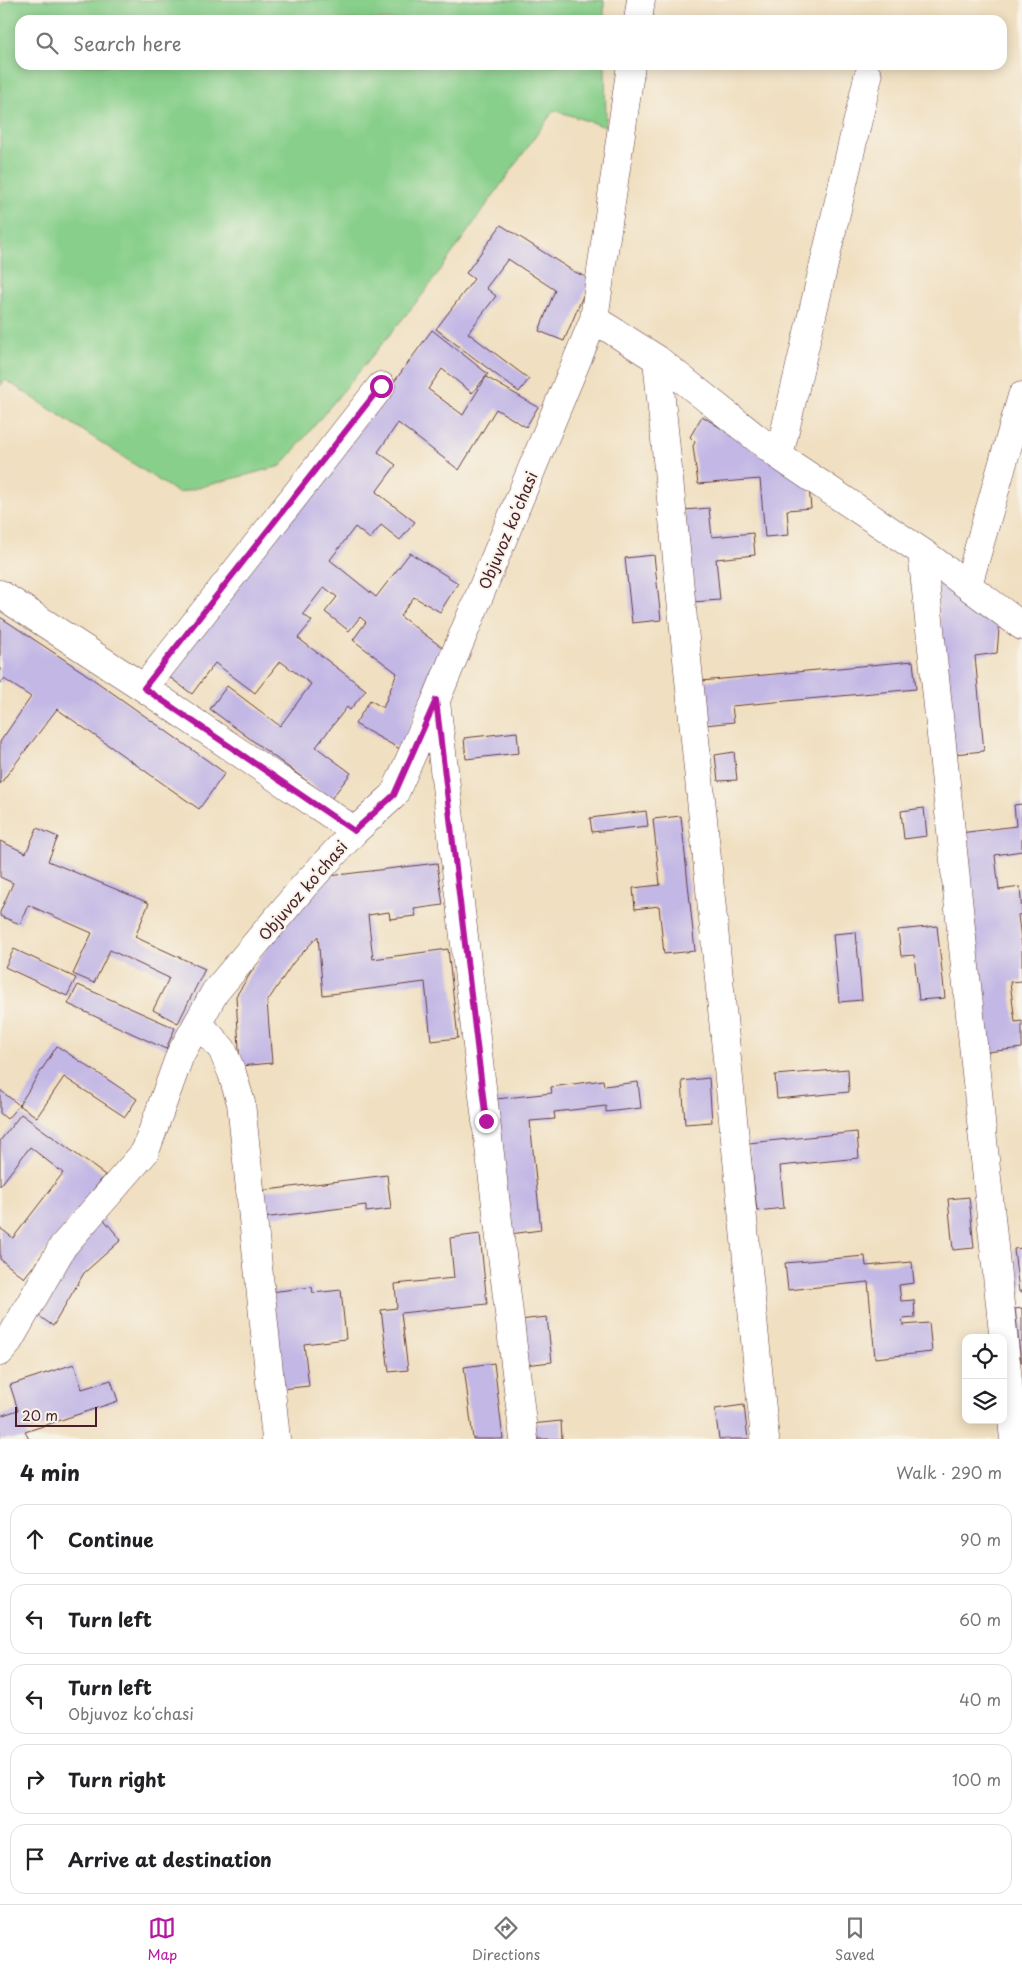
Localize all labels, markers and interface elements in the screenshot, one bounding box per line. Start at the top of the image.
search box [15,15,1007,70]
icon: search [33,29,61,57]
text: Search here [73,29,182,57]
route start [370,375,393,398]
street label: Objuvoz koʻchasi [471,467,543,593]
street label: Objuvoz koʻchasi [252,835,352,945]
route end [475,1110,498,1133]
map controls [962,1334,1007,1424]
button: locate [962,1334,1007,1379]
button: layers [962,1379,1007,1424]
scale bar [15,1404,98,1427]
text: 20 m [22,1405,58,1426]
text: 4 min [20,1456,80,1488]
text: Walk · 290 m [896,1460,1002,1484]
icon: ahead [21,1525,49,1553]
text: Continue [68,1525,154,1553]
text: 90 m [960,1527,1001,1551]
icon: left [21,1605,49,1633]
text: Turn left [68,1605,152,1633]
text: 60 m [959,1607,1001,1631]
text: Turn left [68,1673,152,1701]
icon: left [21,1685,49,1713]
text: 40 m [959,1687,1001,1711]
text: Objuvoz koʻchasi [68,1701,194,1725]
icon: right [21,1765,49,1793]
text: Turn right [68,1765,166,1793]
text: 100 m [952,1767,1001,1791]
icon: arrive [21,1845,49,1873]
text: Arrive at destination [68,1845,272,1873]
tab: Map [147,1914,177,1965]
tab: Directions [472,1914,540,1965]
tab: Saved [835,1914,875,1965]

